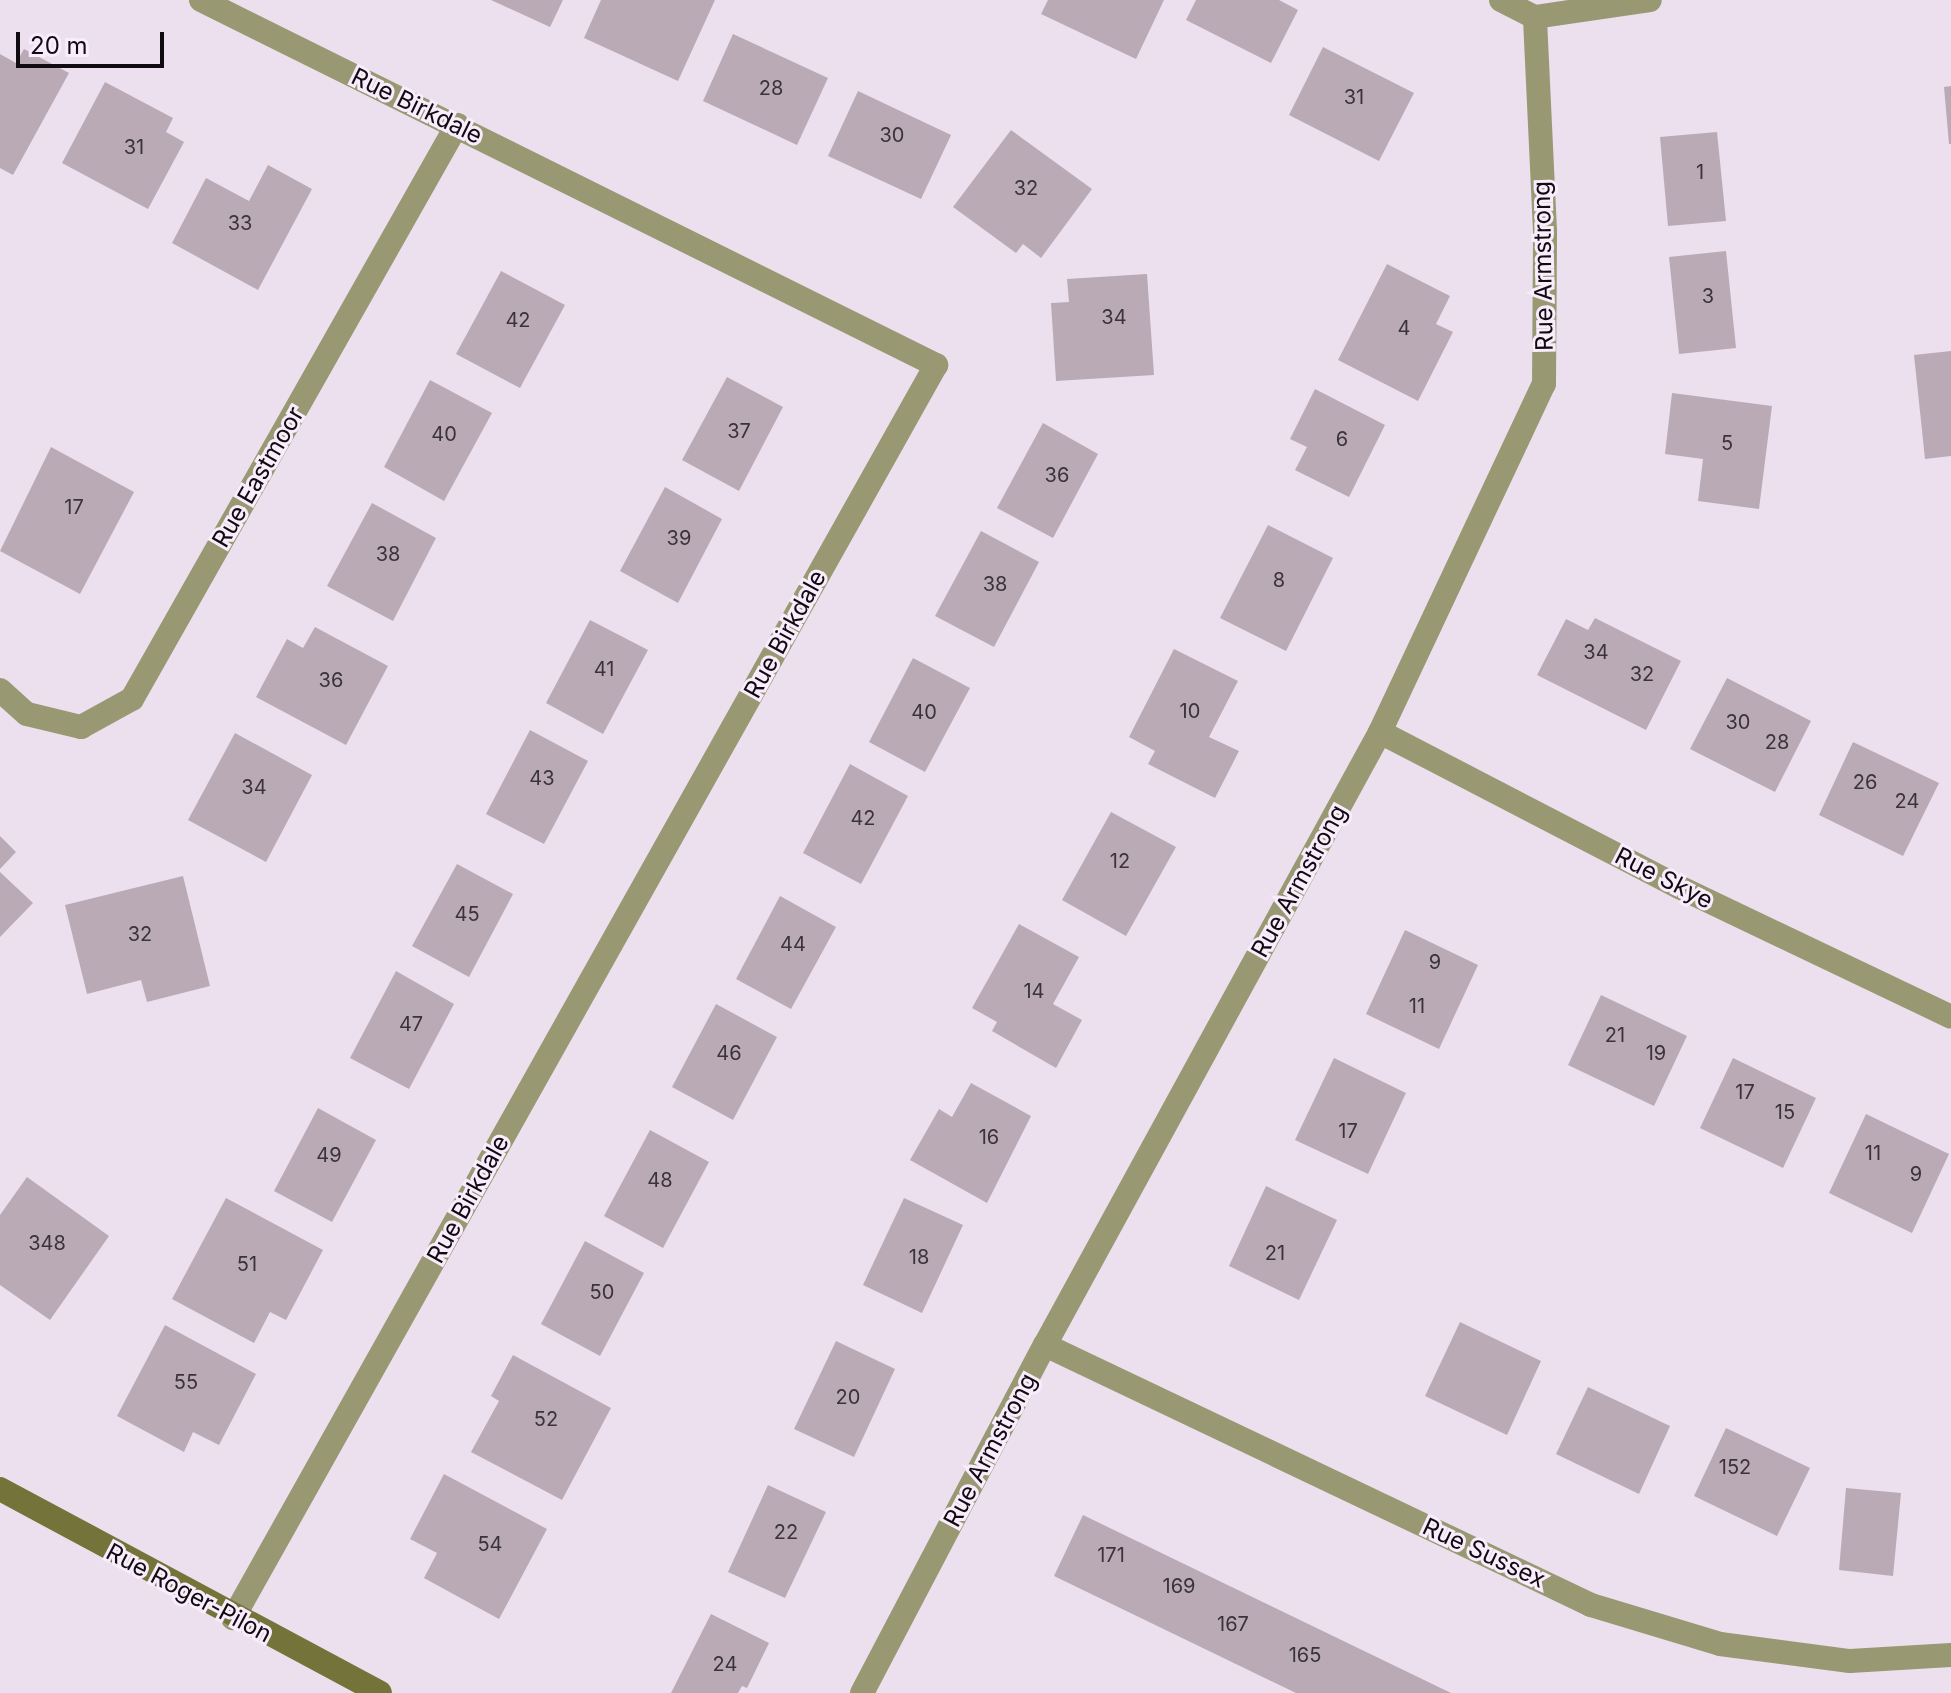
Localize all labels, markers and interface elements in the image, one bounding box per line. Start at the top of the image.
scale bar [20,16,168,66]
text: 20 m [30,31,88,60]
street label: Rue Birkdale [347,62,487,150]
house number: 28 [759,76,783,100]
house number: 31 [1344,85,1364,109]
house number: 30 [880,123,904,147]
house number: 31 [124,135,144,159]
house number: 1 [1696,160,1704,184]
house number: 32 [1014,176,1038,200]
street label: Rue Armstrong [1527,181,1559,351]
house number: 33 [228,211,252,235]
house number: 3 [1702,284,1714,308]
house number: 34 [1101,305,1127,329]
house number: 42 [505,308,531,332]
house number: 4 [1398,316,1410,340]
street label: Rue Eastmoor [206,402,310,552]
house number: 37 [727,419,751,443]
house number: 40 [431,422,457,446]
house number: 6 [1336,427,1348,451]
house number: 5 [1721,431,1733,455]
house number: 36 [1045,463,1069,487]
house number: 17 [64,495,84,519]
house number: 39 [667,526,691,550]
house number: 38 [376,542,400,566]
street label: Rue Birkdale [738,565,832,703]
house number: 8 [1273,568,1285,592]
house number: 38 [983,572,1007,596]
house number: 34 [1583,640,1609,664]
house number: 41 [594,657,614,681]
house number: 32 [1630,662,1654,686]
house number: 36 [319,668,343,692]
house number: 10 [1180,699,1200,723]
house number: 40 [911,700,937,724]
house number: 30 [1726,710,1750,734]
house number: 28 [1765,730,1789,754]
house number: 43 [529,766,555,790]
house number: 26 [1853,770,1877,794]
house number: 34 [241,775,267,799]
house number: 24 [1895,789,1919,813]
street label: Rue Armstrong [1245,800,1353,962]
house number: 42 [850,806,876,830]
street label: Rue Skye [1610,841,1718,915]
house number: 12 [1110,849,1130,873]
house number: 45 [454,902,480,926]
house number: 32 [128,922,152,946]
house number: 44 [780,932,806,956]
house number: 9 [1429,950,1441,974]
house number: 14 [1023,979,1045,1003]
house number: 11 [1409,994,1425,1018]
house number: 47 [399,1012,423,1036]
house number: 21 [1605,1023,1625,1047]
house number: 46 [716,1041,742,1065]
house number: 19 [1646,1041,1666,1065]
house number: 17 [1735,1080,1755,1104]
house number: 15 [1775,1100,1795,1124]
house number: 17 [1338,1119,1358,1143]
house number: 16 [979,1125,999,1149]
street label: Rue Birkdale [421,1130,515,1268]
house number: 11 [1865,1141,1881,1165]
house number: 49 [316,1143,342,1167]
house number: 9 [1910,1162,1922,1186]
house number: 48 [647,1168,673,1192]
house number: 348 [28,1231,66,1255]
house number: 21 [1265,1241,1285,1265]
house number: 18 [909,1245,929,1269]
house number: 51 [237,1252,257,1276]
house number: 50 [590,1280,614,1304]
street label: Rue Armstrong [937,1368,1043,1532]
house number: 55 [174,1370,198,1394]
house number: 20 [836,1385,860,1409]
house number: 52 [534,1407,558,1431]
house number: 152 [1719,1455,1751,1479]
street label: Rue Sussex [1418,1512,1550,1594]
house number: 22 [774,1520,798,1544]
house number: 54 [477,1532,503,1556]
street label: Rue Roger-Pilon [101,1537,277,1649]
house number: 171 [1097,1543,1125,1567]
house number: 169 [1163,1574,1195,1598]
house number: 167 [1217,1612,1249,1636]
house number: 165 [1289,1643,1321,1667]
house number: 24 [713,1652,737,1676]

